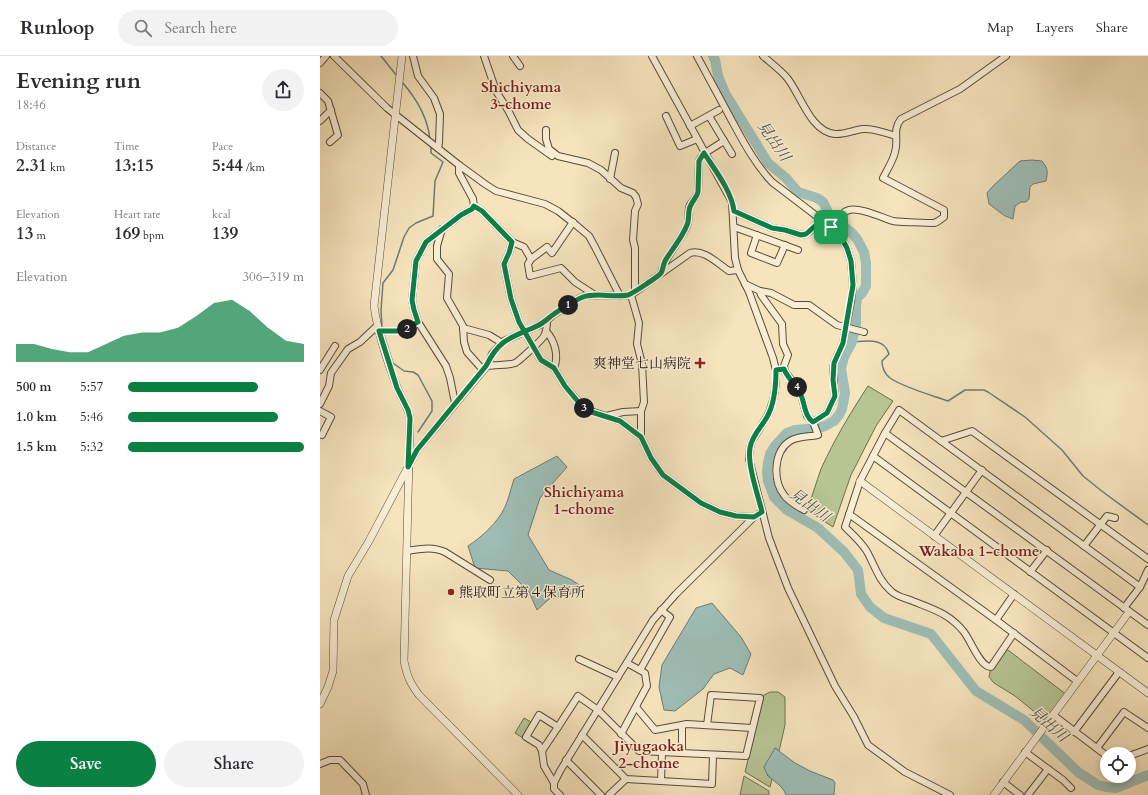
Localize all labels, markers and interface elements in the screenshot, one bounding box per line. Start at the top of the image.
search box [118,10,398,46]
text: Runloop [20,15,94,41]
icon: search [132,17,154,39]
text: Search here [164,18,237,38]
text: Map [987,18,1014,37]
text: Layers [1036,18,1074,37]
text: Share [1096,18,1128,37]
text: Evening run [16,66,141,96]
button: share [262,69,304,111]
district label: Shichiyama 3-chome [481,77,562,114]
text: 18:46 [16,96,46,114]
water label: 見出川 [753,117,796,167]
text: Distance [16,139,56,154]
text: Time [114,139,139,154]
text: Pace [212,139,233,154]
text: 2.31 [16,154,47,177]
text: 13:15 [114,154,154,177]
text: 5:44 [212,154,243,177]
text: km [47,160,65,175]
text: /km [243,160,265,175]
text: Elevation [16,207,60,222]
text: Heart rate [114,207,161,222]
text: kcal [212,207,230,222]
pin [814,210,848,244]
icon: arrive [820,216,842,238]
text: 13 [16,222,33,245]
text: 169 [114,222,140,245]
text: 139 [212,222,238,245]
text: m [33,228,46,243]
text: bpm [140,228,164,243]
text: Elevation [16,268,68,286]
text: 306–319 m [242,268,304,286]
pin: 1 [558,295,578,315]
text: 1 [565,297,571,312]
pin: 2 [397,319,417,339]
text: 2 [404,321,410,336]
place label: 爽神堂七山病院 [593,354,691,373]
marker: 爽神堂七山病院 [694,357,706,369]
pin: 4 [787,377,807,397]
text: 500 m [16,378,51,396]
text: 5:57 [80,378,103,396]
text: 4 [794,379,800,394]
pin: 3 [574,398,594,418]
text: 3 [581,400,587,415]
text: 1.0 km [16,408,57,426]
text: 5:46 [80,408,103,426]
text: 1.5 km [16,438,57,456]
text: 5:32 [80,438,103,456]
district label: Shichiyama 1-chome [544,482,625,519]
water label: 見出川 [786,484,836,527]
district label: Wakaba 1-chome [917,541,1040,561]
place label: 熊取町立第４保育所 [459,583,585,602]
marker: 熊取町立第４保育所 [446,587,456,597]
water label: 見出川 [1026,702,1074,748]
district label: Jiyugaoka 2-chome [612,736,684,773]
button: Save [16,741,156,787]
button: Share [164,741,304,787]
map controls [1100,747,1136,783]
button: locate [1100,747,1136,783]

